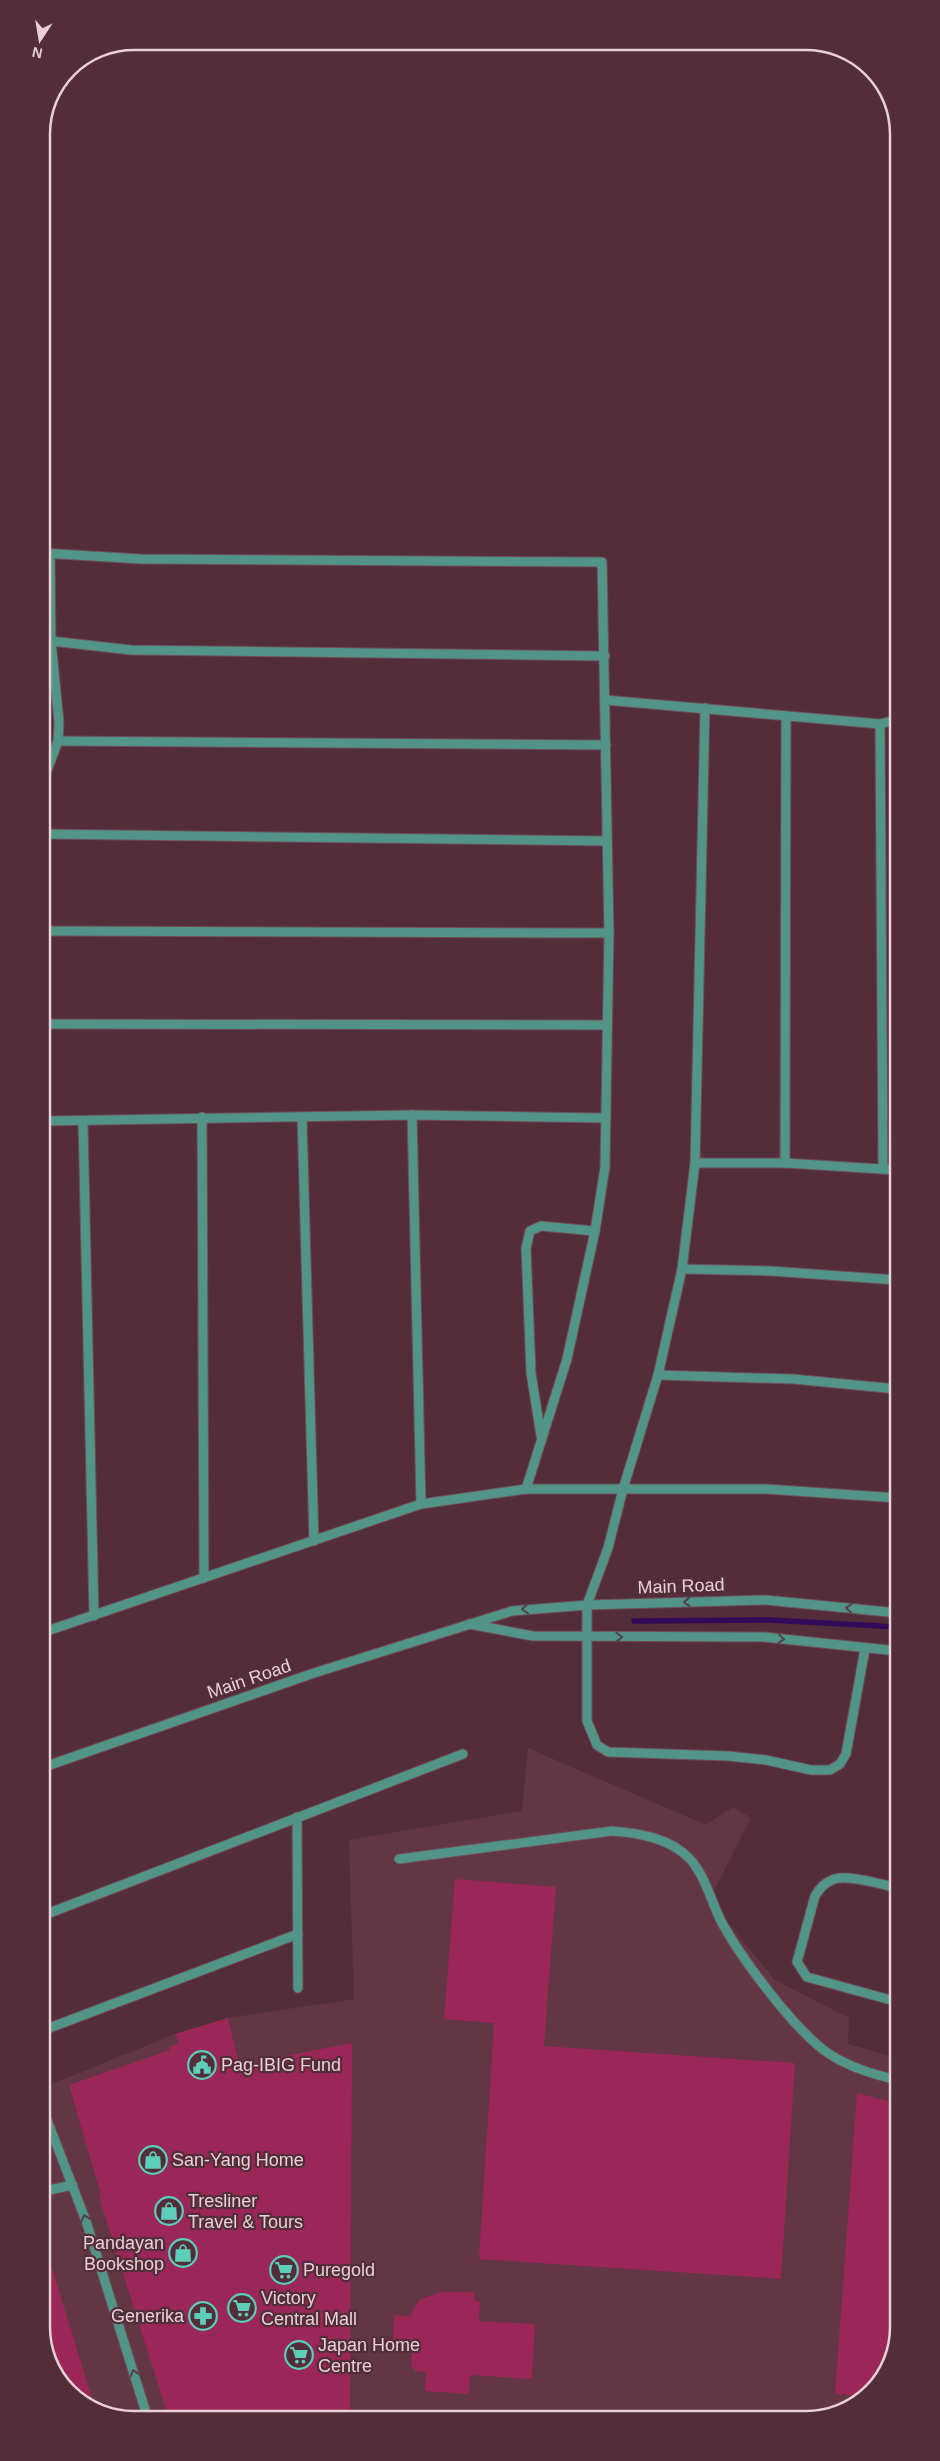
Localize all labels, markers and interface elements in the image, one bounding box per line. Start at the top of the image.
north arrow [15,15,65,65]
text: N [31,44,44,62]
street label: Main Road [637,1574,725,1598]
one-way arrow [683,1597,691,1608]
one-way arrow [845,1603,853,1614]
one-way arrow [521,1604,529,1615]
one-way arrow [615,1631,623,1642]
one-way arrow [778,1633,786,1644]
street label: Main Road [205,1655,293,1703]
public building icon: Pag-IBIG Fund [187,2050,217,2080]
place label: Pag-IBIG Fund [221,2055,341,2075]
shop icon: San-Yang Home [138,2145,168,2175]
place label: San-Yang Home [172,2150,304,2170]
place label: Tresliner Travel & Tours [188,2191,303,2232]
shop icon: Tresliner Travel & Tours [154,2196,184,2226]
one-way arrow [81,2214,91,2223]
place label: Pandayan Bookshop [83,2233,164,2274]
shop icon: Pandayan Bookshop [168,2238,198,2268]
supermarket icon: Puregold [269,2255,299,2285]
place label: Puregold [303,2260,375,2280]
place label: Victory Central Mall [261,2288,357,2329]
supermarket icon: Victory Central Mall [227,2293,257,2323]
pharmacy icon: Generika [188,2301,218,2331]
place label: Generika [111,2306,185,2326]
place label: Japan Home Centre [318,2335,420,2376]
supermarket icon: Japan Home Centre [284,2340,314,2370]
one-way arrow [129,2369,139,2378]

